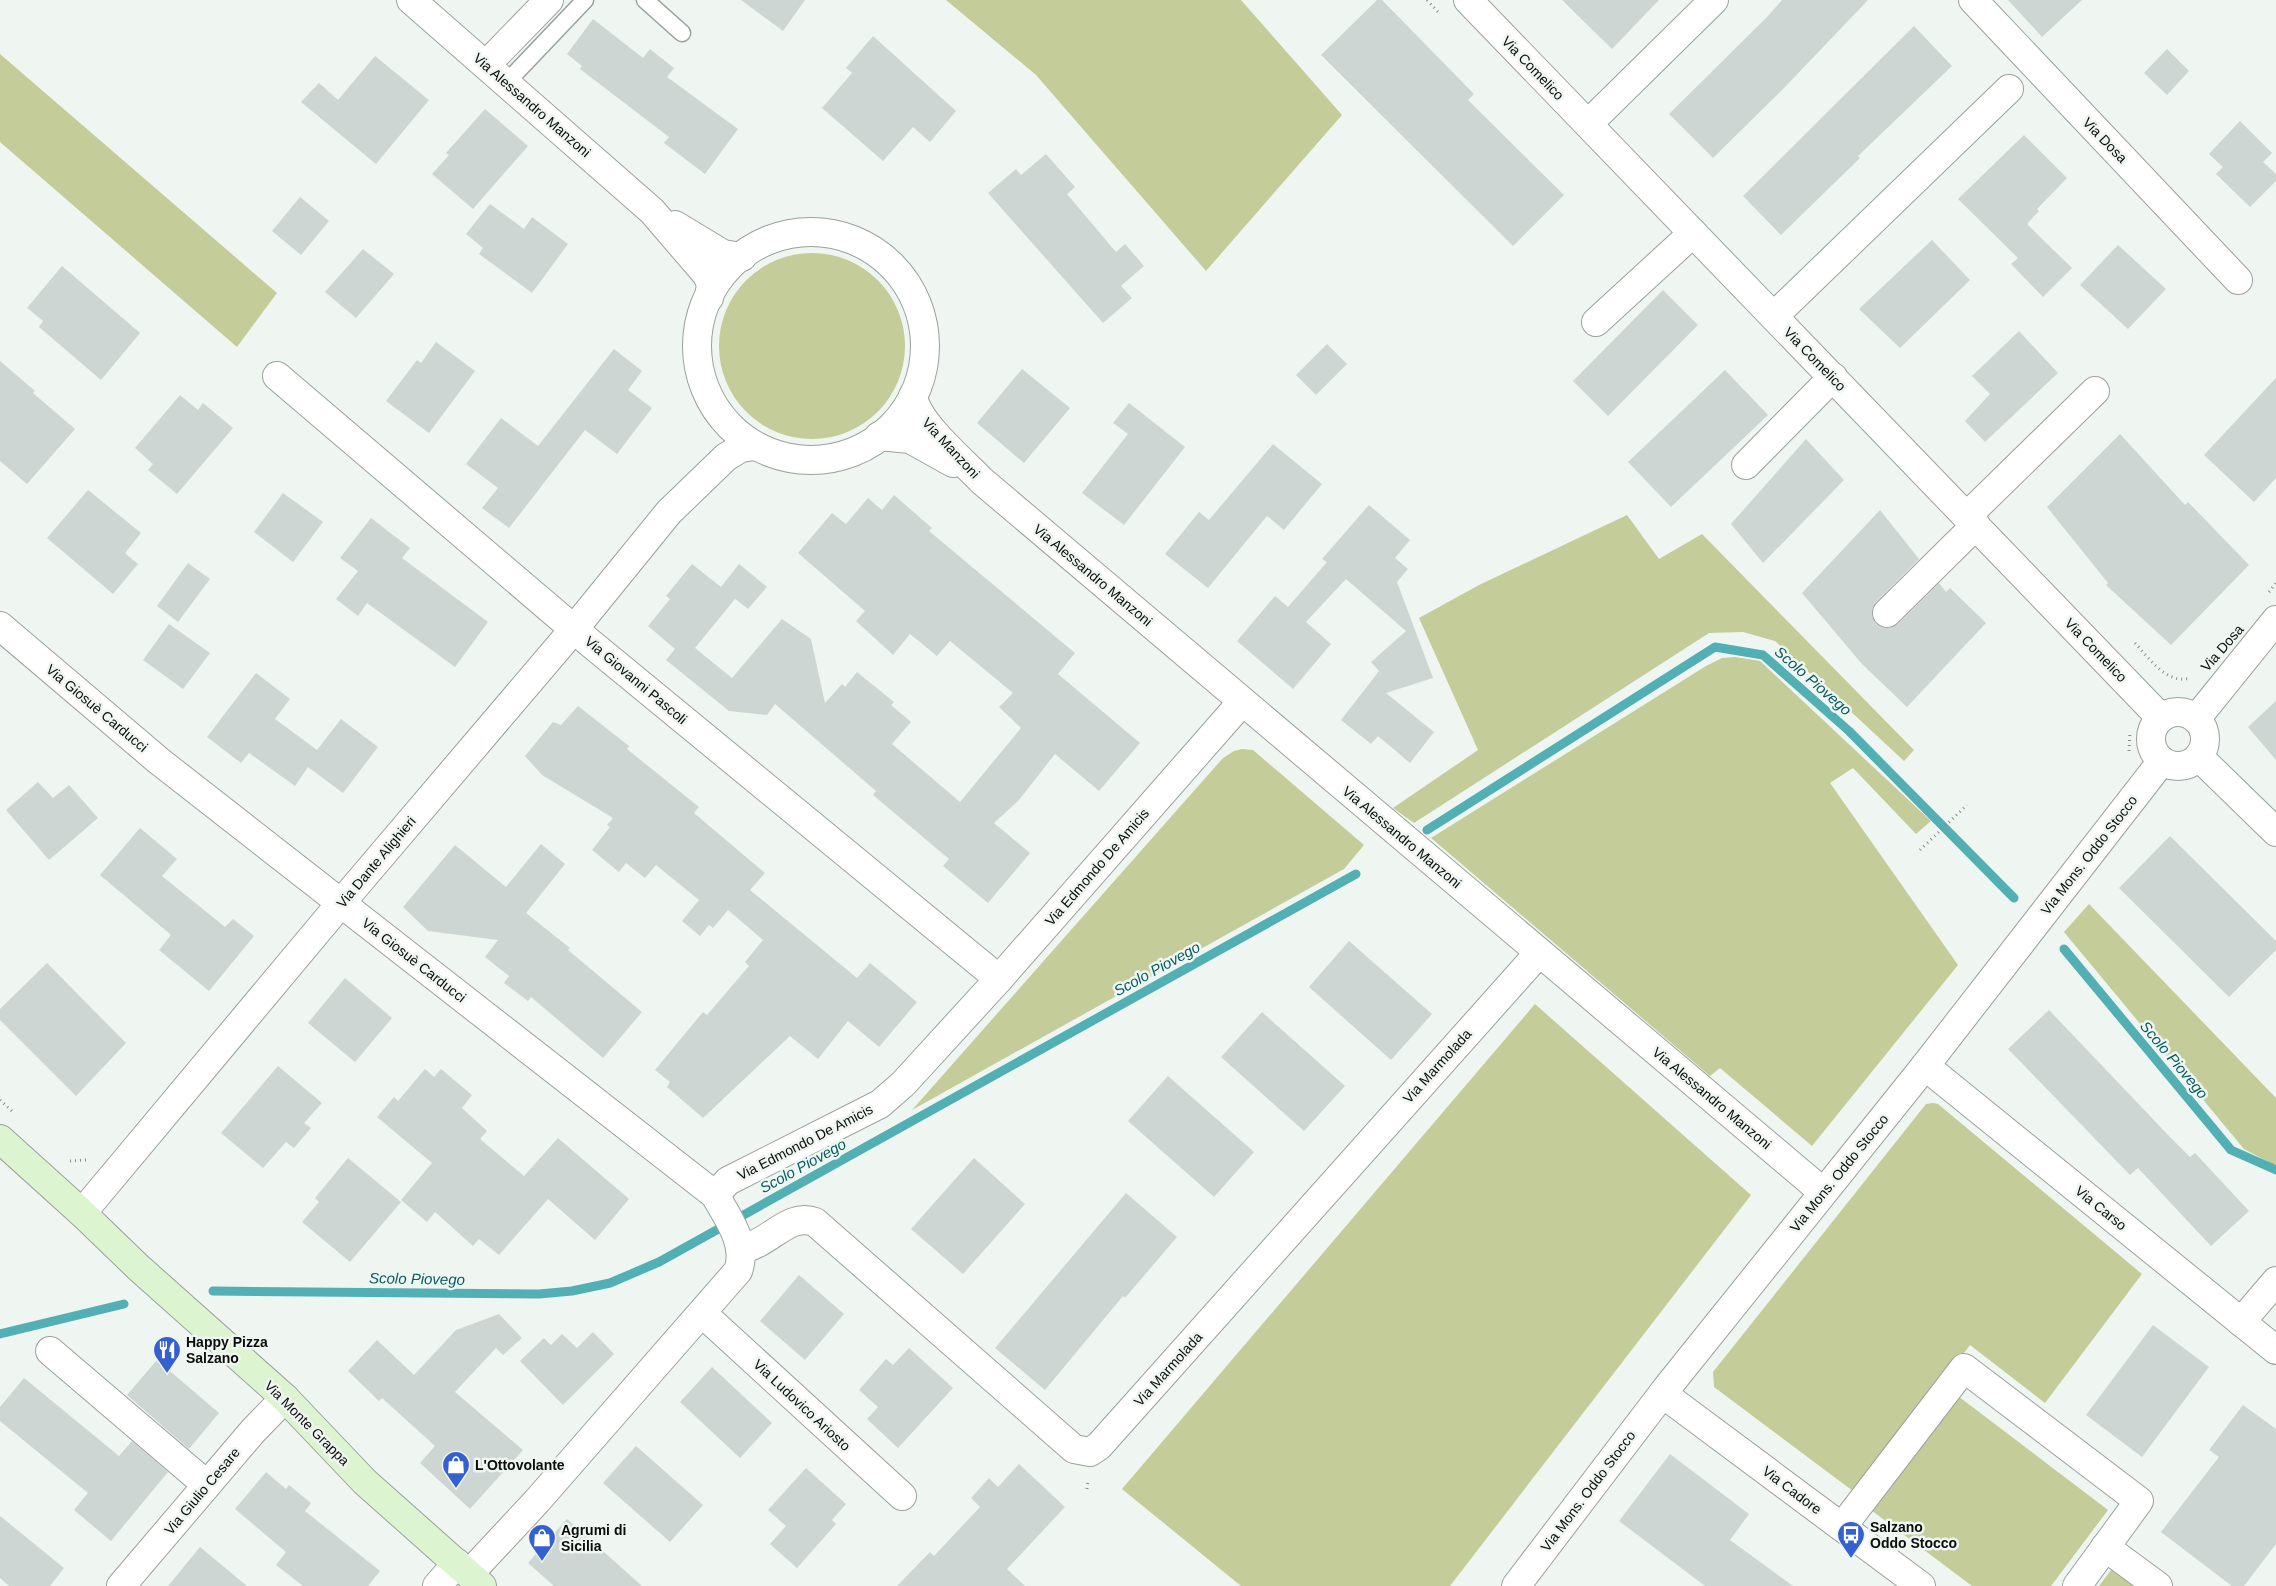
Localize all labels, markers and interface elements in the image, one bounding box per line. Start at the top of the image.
street label: Via Comelico [1499,33,1567,103]
street label: Via Alessandro Manzoni [470,50,594,160]
street label: Via Dosa [2080,114,2131,166]
street label: Via Comelico [1781,324,1849,394]
street label: Via Manzoni [919,414,983,482]
street label: Via Alessandro Manzoni [1030,521,1156,629]
street label: Via Comelico [2062,615,2130,685]
street label: Via Dosa [2197,621,2247,675]
street label: Via Giovanni Pascoli [582,633,690,727]
water label: Scolo Piovego [1772,643,1855,718]
street label: Via Giosuè Carducci [43,661,151,755]
street label: Via Alessandro Manzoni [1339,783,1465,891]
street label: Via Mons. Oddo Stocco [2037,792,2141,918]
street label: Via Edmondo De Amicis [1042,805,1152,929]
street label: Via Dante Alighieri [333,813,419,911]
street label: Via Giosuè Carducci [359,914,469,1006]
water label: Scolo Piovego [1111,938,1203,999]
water label: Scolo Piovego [2137,1017,2212,1102]
street label: Via Marmolada [1400,1026,1475,1106]
street label: Via Alessandro Manzoni [1649,1044,1775,1152]
street label: Via Edmondo De Amicis [735,1101,875,1183]
street label: Via Mons. Oddo Stocco [1787,1111,1892,1235]
water label: Scolo Piovego [757,1135,849,1196]
street label: Via Carso [2072,1183,2130,1234]
water label: Scolo Piovego [369,1269,465,1288]
street label: Via Marmolada [1131,1329,1206,1409]
place label: Happy Pizza Salzano [186,1334,268,1366]
restaurant icon: Happy Pizza Salzano [152,1335,182,1374]
street label: Via Ludovico Ariosto [750,1356,854,1454]
street label: Via Monte Grappa [261,1377,353,1469]
street label: Via Mons. Oddo Stocco [1537,1427,1639,1554]
street label: Via Giulio Cesare [161,1444,243,1538]
shop icon: L'Ottovolante [441,1450,471,1489]
place label: L'Ottovolante [475,1457,565,1473]
street label: Via Cadore [1759,1463,1825,1518]
place label: Salzano Oddo Stocco [1870,1519,1957,1551]
bus stop icon: Salzano Oddo Stocco [1836,1520,1866,1559]
place label: Agrumi di Sicilia [561,1522,626,1554]
shop icon: Agrumi di Sicilia [527,1523,557,1562]

